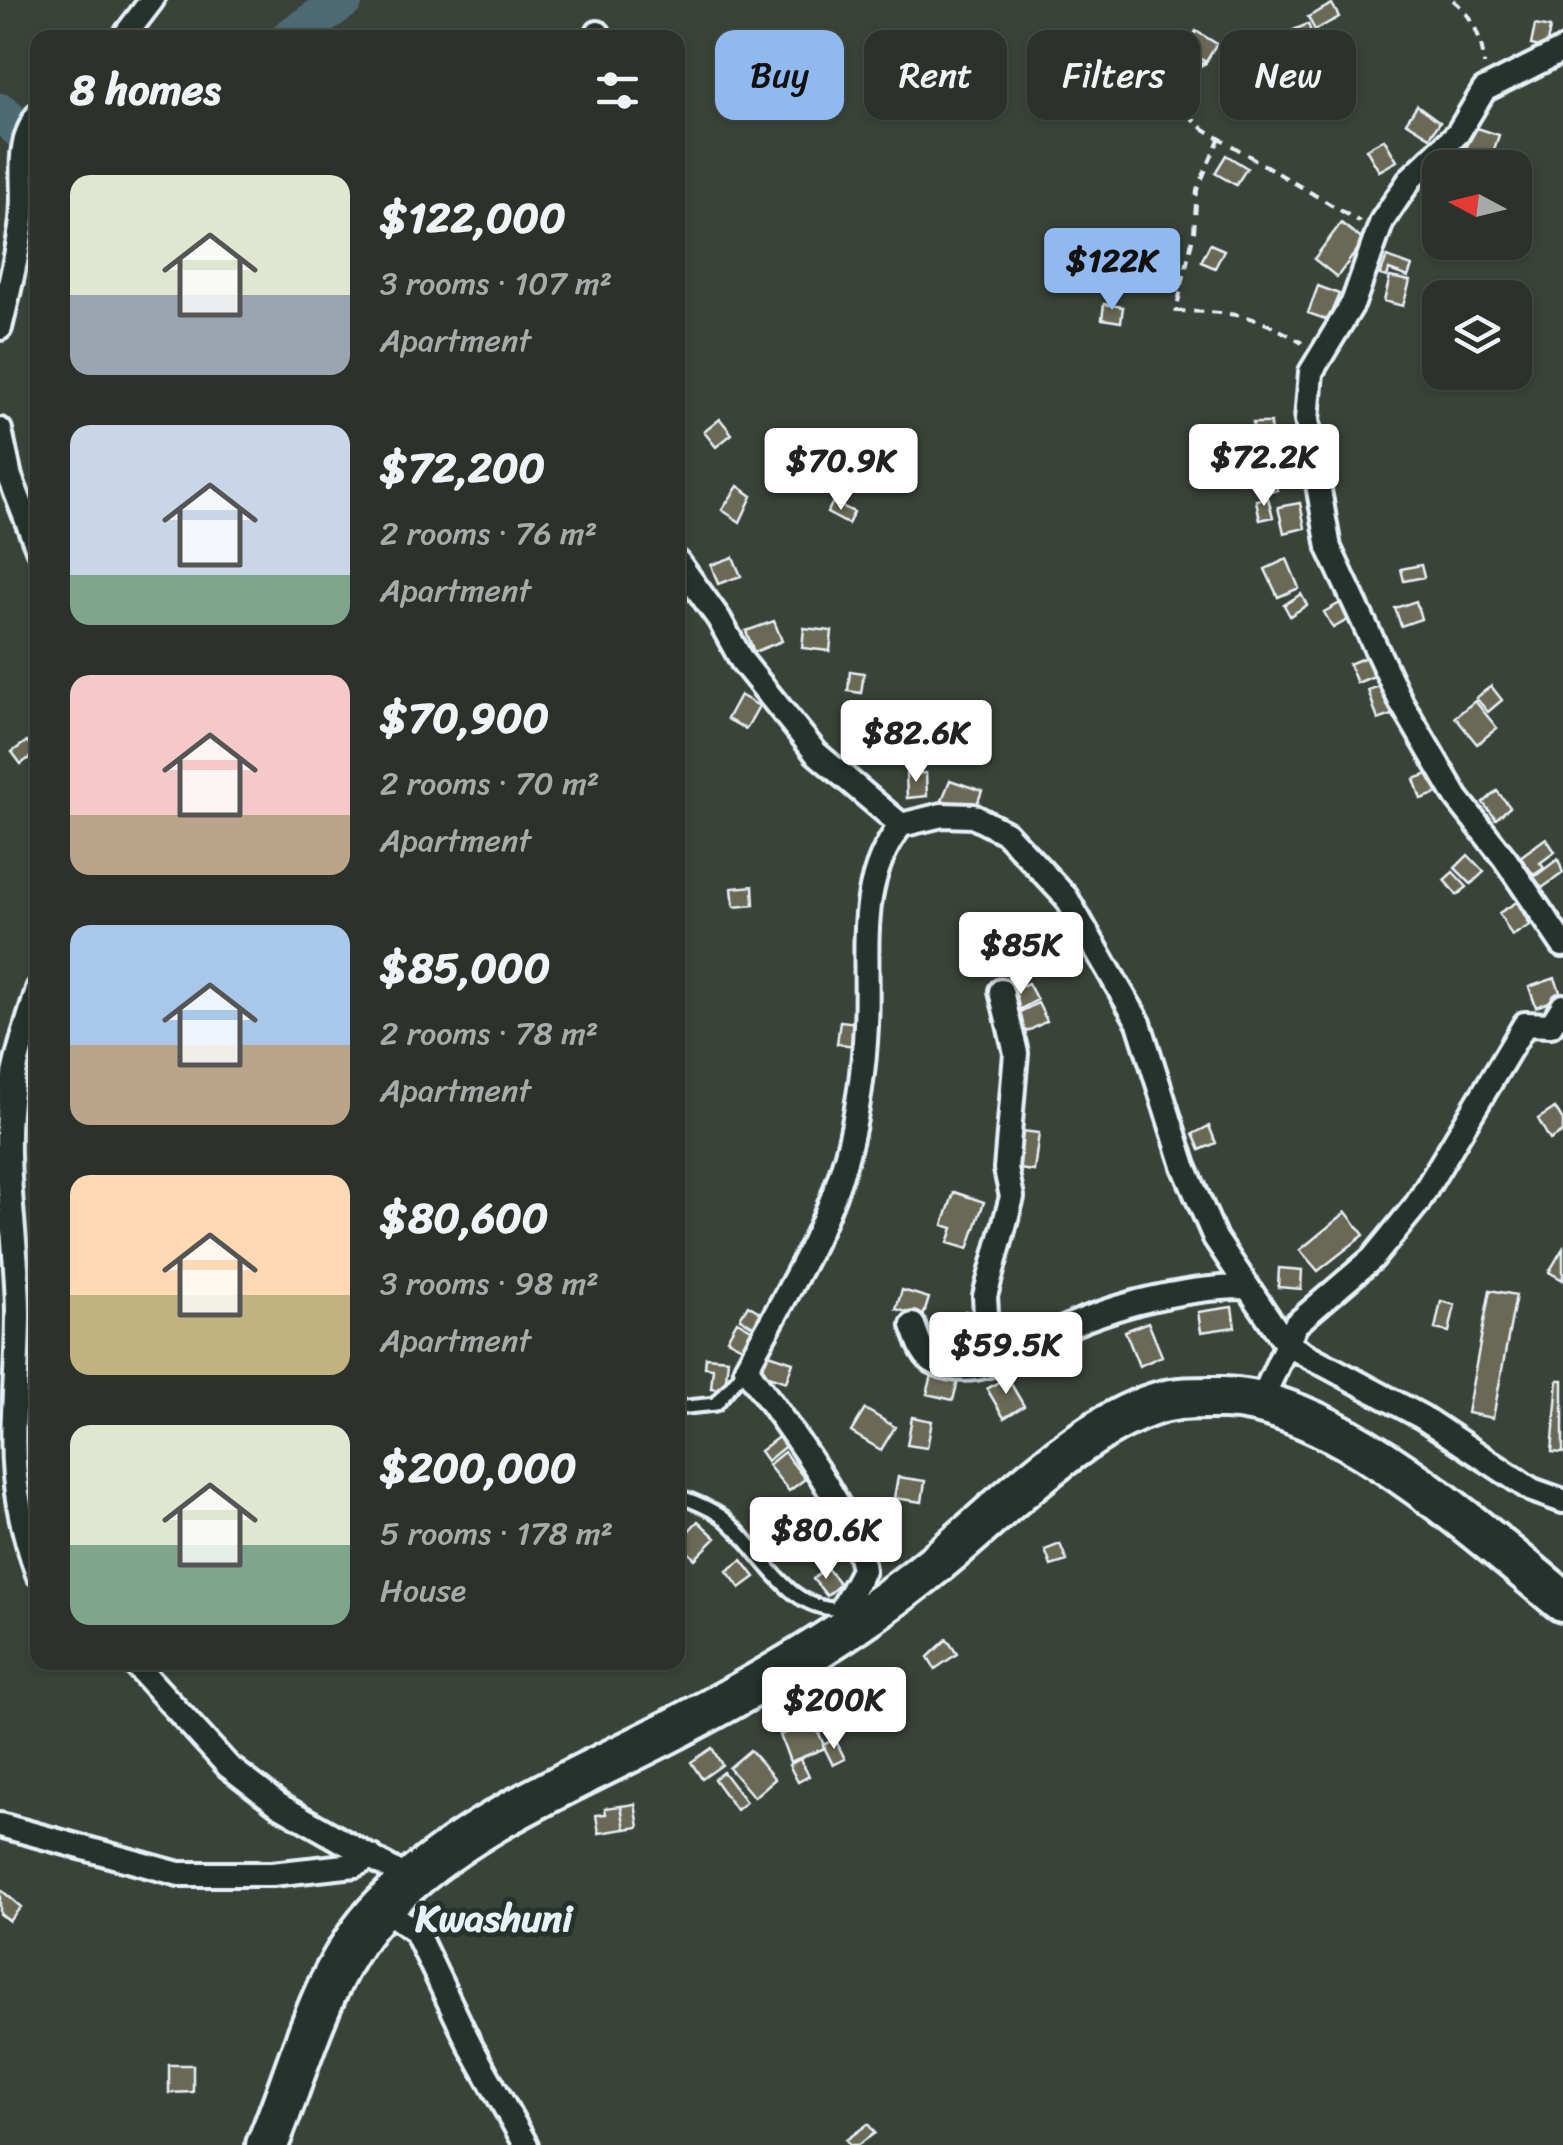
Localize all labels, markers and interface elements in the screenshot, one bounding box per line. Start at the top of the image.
chip: Buy [715,30,844,120]
chip: Rent [864,30,1007,120]
chip: Filters [1027,30,1200,120]
chip: New [1220,30,1356,120]
text: 8 homes [70,53,221,127]
icon: filters [590,63,645,118]
north arrow [1422,150,1532,260]
map controls [1422,150,1532,390]
text: $122,000 [380,181,566,255]
icon: home [150,215,270,335]
pin: $122K [1042,228,1182,313]
text: $122K [1066,232,1158,289]
text: 3 rooms · 107 m² [380,255,612,312]
button: layers [1422,280,1532,390]
text: Apartment [380,312,531,369]
pin: $72.2K [1183,424,1345,509]
pin: $70.9K [760,428,922,513]
text: $72.2K [1211,428,1317,485]
text: $72,200 [380,431,545,505]
text: $70.9K [787,432,895,489]
icon: home [150,465,270,585]
text: 2 rooms · 76 m² [380,505,597,562]
text: Apartment [380,562,531,619]
text: $70,900 [380,681,549,755]
pin: $82.6K [835,700,997,785]
text: $82.6K [863,704,969,761]
icon: home [150,715,270,835]
text: 2 rooms · 70 m² [380,755,599,812]
text: Apartment [380,812,531,869]
pin: $85K [962,912,1080,997]
text: $85K [981,916,1061,973]
text: $85,000 [380,931,550,1005]
icon: home [150,965,270,1085]
text: 2 rooms · 78 m² [380,1005,598,1062]
text: Apartment [380,1062,531,1119]
text: $80,600 [380,1181,548,1255]
icon: home [150,1215,270,1335]
text: 3 rooms · 98 m² [380,1255,599,1312]
text: Apartment [380,1312,531,1369]
pin: $59.5K [925,1312,1087,1397]
text: $59.5K [951,1316,1061,1373]
text: $200,000 [380,1431,577,1505]
icon: home [150,1465,270,1585]
pin: $80.6K [745,1497,907,1582]
text: $80.6K [772,1501,880,1558]
text: 5 rooms · 178 m² [380,1505,613,1562]
text: House [380,1562,466,1619]
pin: $200K [764,1667,904,1752]
text: $200K [784,1671,884,1728]
district label: Kwashuni [414,1885,574,1952]

